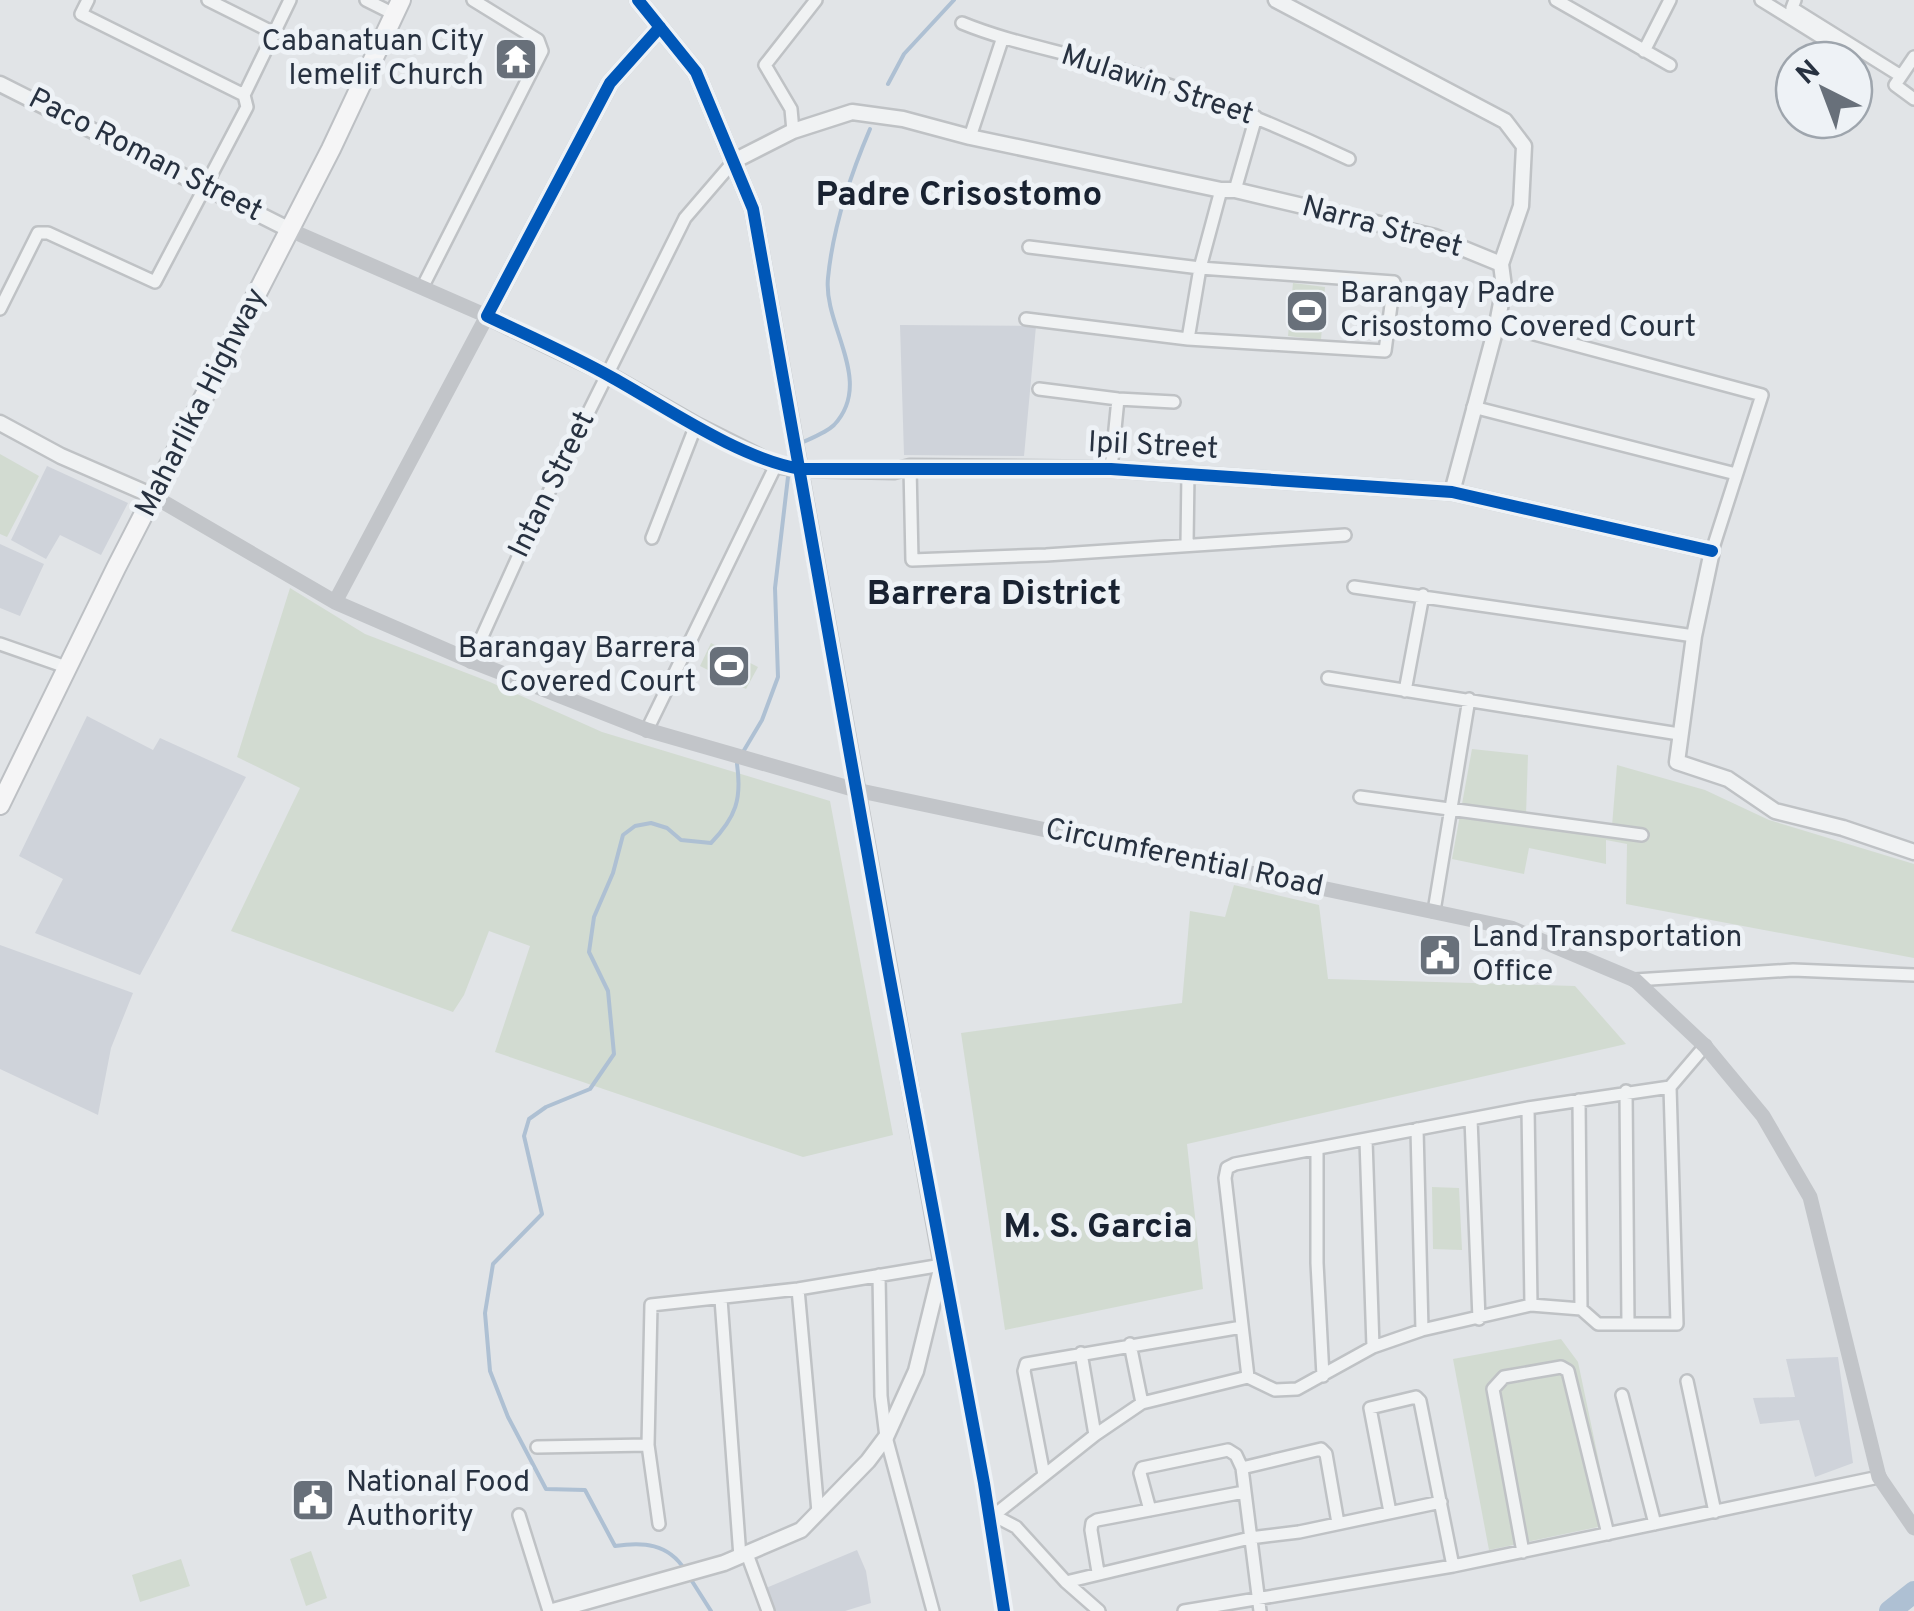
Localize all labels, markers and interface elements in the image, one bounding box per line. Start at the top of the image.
place label: Cabanatuan City Iemelif Church [261,24,484,95]
temple icon: Cabanatuan City Iemelif Church [493,36,539,82]
street label: Mulawin Street [1056,38,1258,134]
north arrow [1774,40,1874,140]
text: N [1790,54,1829,94]
street label: Paco Roman Street [22,81,268,231]
district label: Padre Crisostomo [816,174,1102,218]
street label: Narra Street [1298,189,1466,267]
place label: Barangay Padre Crisostomo Covered Court [1340,276,1696,347]
street label: Maharlika Highway [128,282,276,524]
sports icon: Barangay Padre Crisostomo Covered Court [1284,288,1330,334]
street label: Intan Street [502,406,604,564]
street label: Ipil Street [1087,425,1219,469]
district label: Barrera District [867,573,1121,617]
place label: Barangay Barrera Covered Court [458,631,696,702]
sports icon: Barangay Barrera Covered Court [706,643,752,689]
street label: Circumferential Road [1042,811,1326,907]
place label: Land Transportation Office [1472,920,1742,991]
public building icon: Land Transportation Office [1417,932,1463,978]
district label: M. S. Garcia [1003,1206,1193,1250]
place label: National Food Authority [346,1465,530,1536]
public building icon: National Food Authority [290,1477,336,1523]

